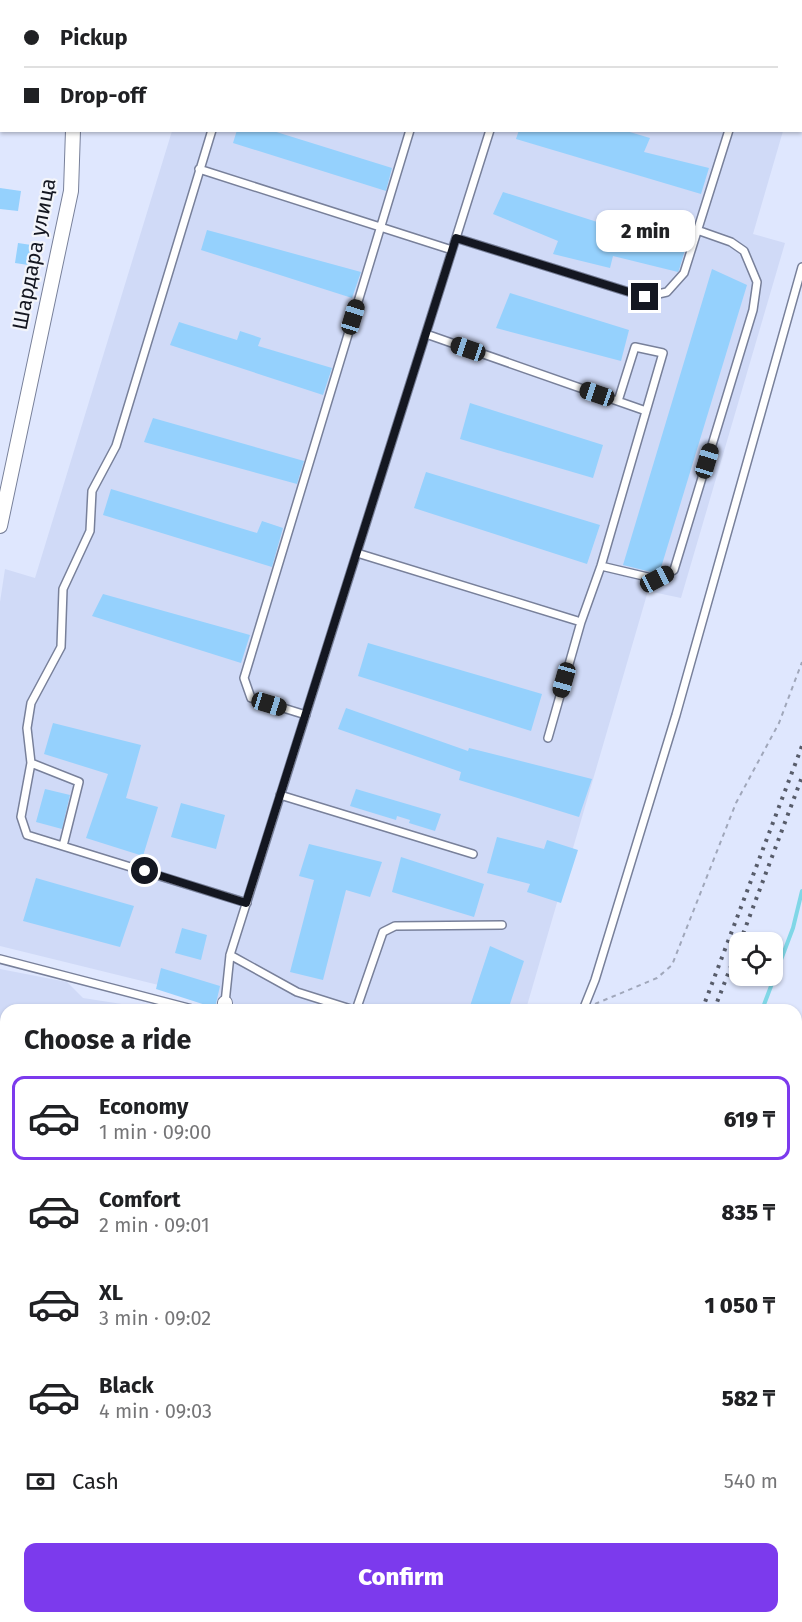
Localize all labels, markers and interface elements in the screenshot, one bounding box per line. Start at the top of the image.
text: Pickup [60,24,128,51]
text: Drop-off [60,82,146,109]
street label: Шардара улица [7,176,61,332]
callout: 2 min [596,210,694,252]
text: 2 min [621,219,670,243]
route end [631,283,658,310]
car [339,297,367,337]
car [448,335,488,363]
car [577,380,617,408]
car [693,441,721,481]
car [637,563,677,595]
car [550,660,578,700]
car [249,690,289,718]
route start [131,857,158,884]
map controls [729,932,783,986]
button: locate [729,932,783,986]
text: Choose a ride [24,1024,191,1056]
icon: car [27,1091,81,1145]
text: Economy [99,1093,188,1120]
text: 619 ₸ [724,1106,775,1133]
text: 1 min · 09:00 [99,1120,211,1144]
icon: car [27,1184,81,1238]
text: Comfort [99,1186,180,1213]
text: 835 ₸ [721,1199,775,1226]
text: 2 min · 09:01 [99,1213,210,1237]
icon: car [27,1277,81,1331]
text: XL [99,1279,123,1306]
text: 1 050 ₸ [704,1292,775,1319]
text: 3 min · 09:02 [99,1306,211,1330]
icon: car [27,1370,81,1424]
text: Black [99,1372,154,1399]
text: 582 ₸ [722,1385,775,1412]
text: 4 min · 09:03 [99,1399,212,1423]
icon: cash [24,1465,57,1498]
text: Cash [72,1468,119,1495]
text: 540 m [724,1469,778,1493]
button: Confirm [24,1543,778,1612]

